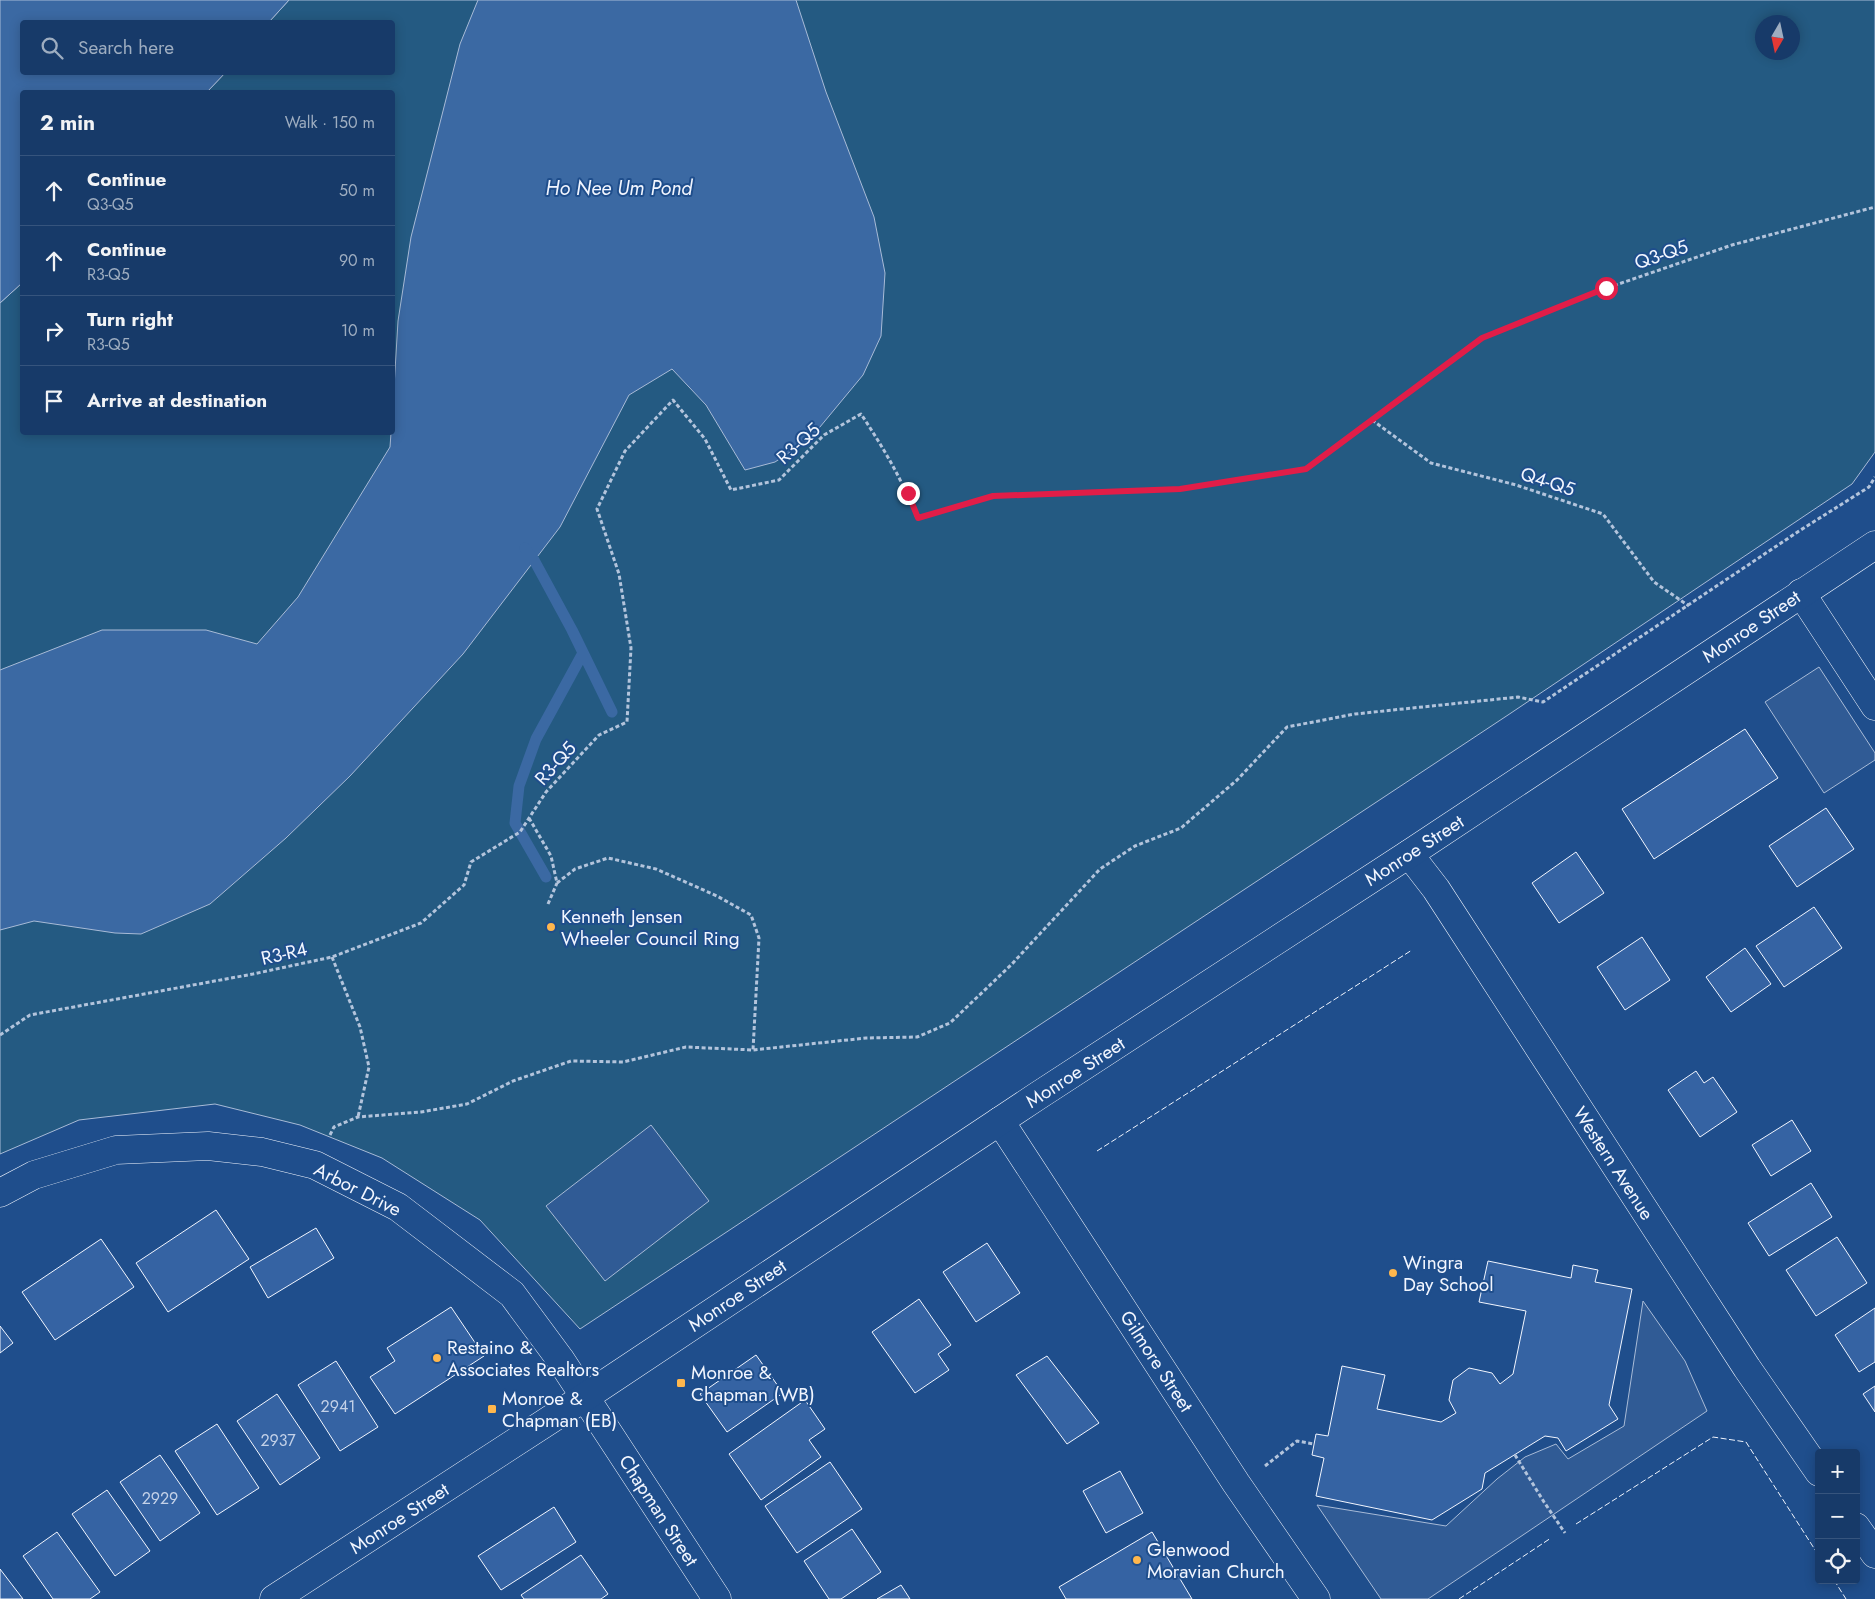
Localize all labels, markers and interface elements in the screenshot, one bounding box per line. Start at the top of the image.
north arrow [1755,15,1800,60]
search box [20,20,395,75]
icon: search [38,34,66,62]
text: Search here [78,34,174,61]
text: 2 min [40,108,95,138]
text: Walk · 150 m [285,111,375,134]
text: Continue [87,166,166,193]
water label: Ho Nee Um Pond [546,174,693,203]
icon: ahead [40,177,68,205]
text: 50 m [339,179,375,202]
text: Q3-Q5 [87,193,133,216]
street label: Q3-Q5 [1631,233,1692,276]
text: Continue [87,236,166,263]
icon: ahead [40,247,68,275]
text: 90 m [339,249,375,272]
text: R3-Q5 [87,263,130,286]
route start [1595,277,1618,300]
text: Turn right [87,306,173,333]
icon: right [40,317,68,345]
text: 10 m [341,319,375,342]
text: R3-Q5 [87,333,130,356]
icon: arrive [40,387,68,415]
text: Arrive at destination [87,387,267,414]
street label: R3-Q5 [770,416,826,470]
street label: Q4-Q5 [1517,460,1579,503]
route end [897,482,920,505]
street label: Monroe Street [1697,583,1806,669]
street label: R3-Q5 [528,735,582,791]
street label: Monroe Street [1359,808,1469,893]
place label: Kenneth Jensen Wheeler Council Ring [561,903,740,952]
marker: Kenneth Jensen Wheeler Council Ring [545,921,557,933]
street label: R3-R4 [258,935,310,972]
street label: Monroe Street [1020,1030,1130,1115]
street label: Western Avenue [1567,1101,1661,1226]
street label: Arbor Drive [309,1156,406,1223]
place label: Wingra Day School [1403,1249,1494,1298]
street label: Monroe Street [683,1252,792,1338]
marker: Wingra Day School [1387,1267,1399,1279]
street label: Gilmore Street [1114,1305,1200,1418]
place label: Restaino & Associates Realtors [447,1334,599,1383]
marker: Restaino & Associates Realtors [431,1352,443,1364]
place label: Monroe & Chapman (WB) [691,1359,815,1408]
marker: Monroe & Chapman (WB) [675,1377,687,1389]
place label: Monroe & Chapman (EB) [502,1385,617,1434]
house number: 2941 [321,1395,355,1418]
marker: Monroe & Chapman (EB) [486,1403,498,1415]
house number: 2937 [260,1429,296,1452]
street label: Chapman Street [612,1449,705,1572]
map controls [1815,1449,1860,1584]
button: + [1815,1449,1860,1494]
street label: Monroe Street [344,1476,454,1561]
house number: 2929 [142,1487,178,1510]
button: − [1815,1494,1860,1539]
place label: Glenwood Moravian Church [1147,1536,1285,1585]
button: locate [1815,1539,1860,1584]
marker: Glenwood Moravian Church [1131,1554,1143,1566]

